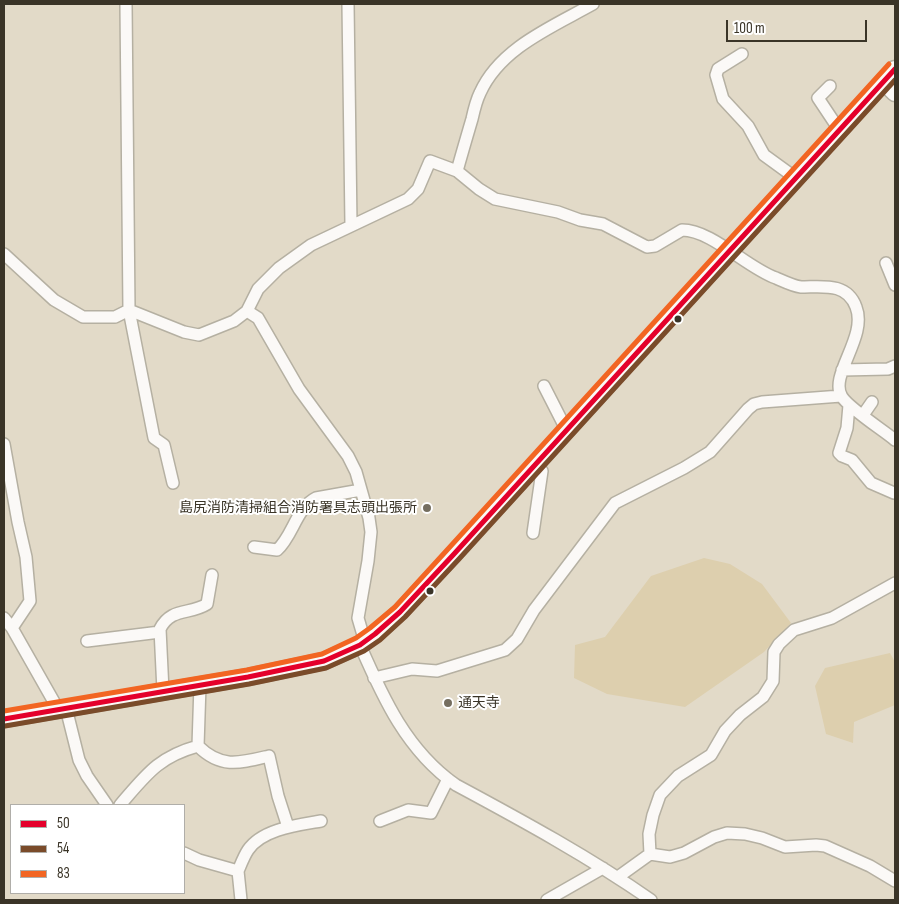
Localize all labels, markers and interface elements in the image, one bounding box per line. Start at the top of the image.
scale bar [729,10,870,42]
text: 100 m [734,19,765,38]
unlabelled marker [673,314,683,324]
place label: 島尻消防清掃組合消防署具志頭出張所 [179,500,417,516]
marker: 島尻消防清掃組合消防署具志頭出張所 [421,502,433,514]
unlabelled marker [425,586,435,596]
place label: 通天寺 [458,695,500,711]
marker: 通天寺 [442,697,454,709]
legend [10,804,185,894]
text: 50 [57,814,70,833]
text: 54 [57,839,69,858]
text: 83 [57,864,70,883]

